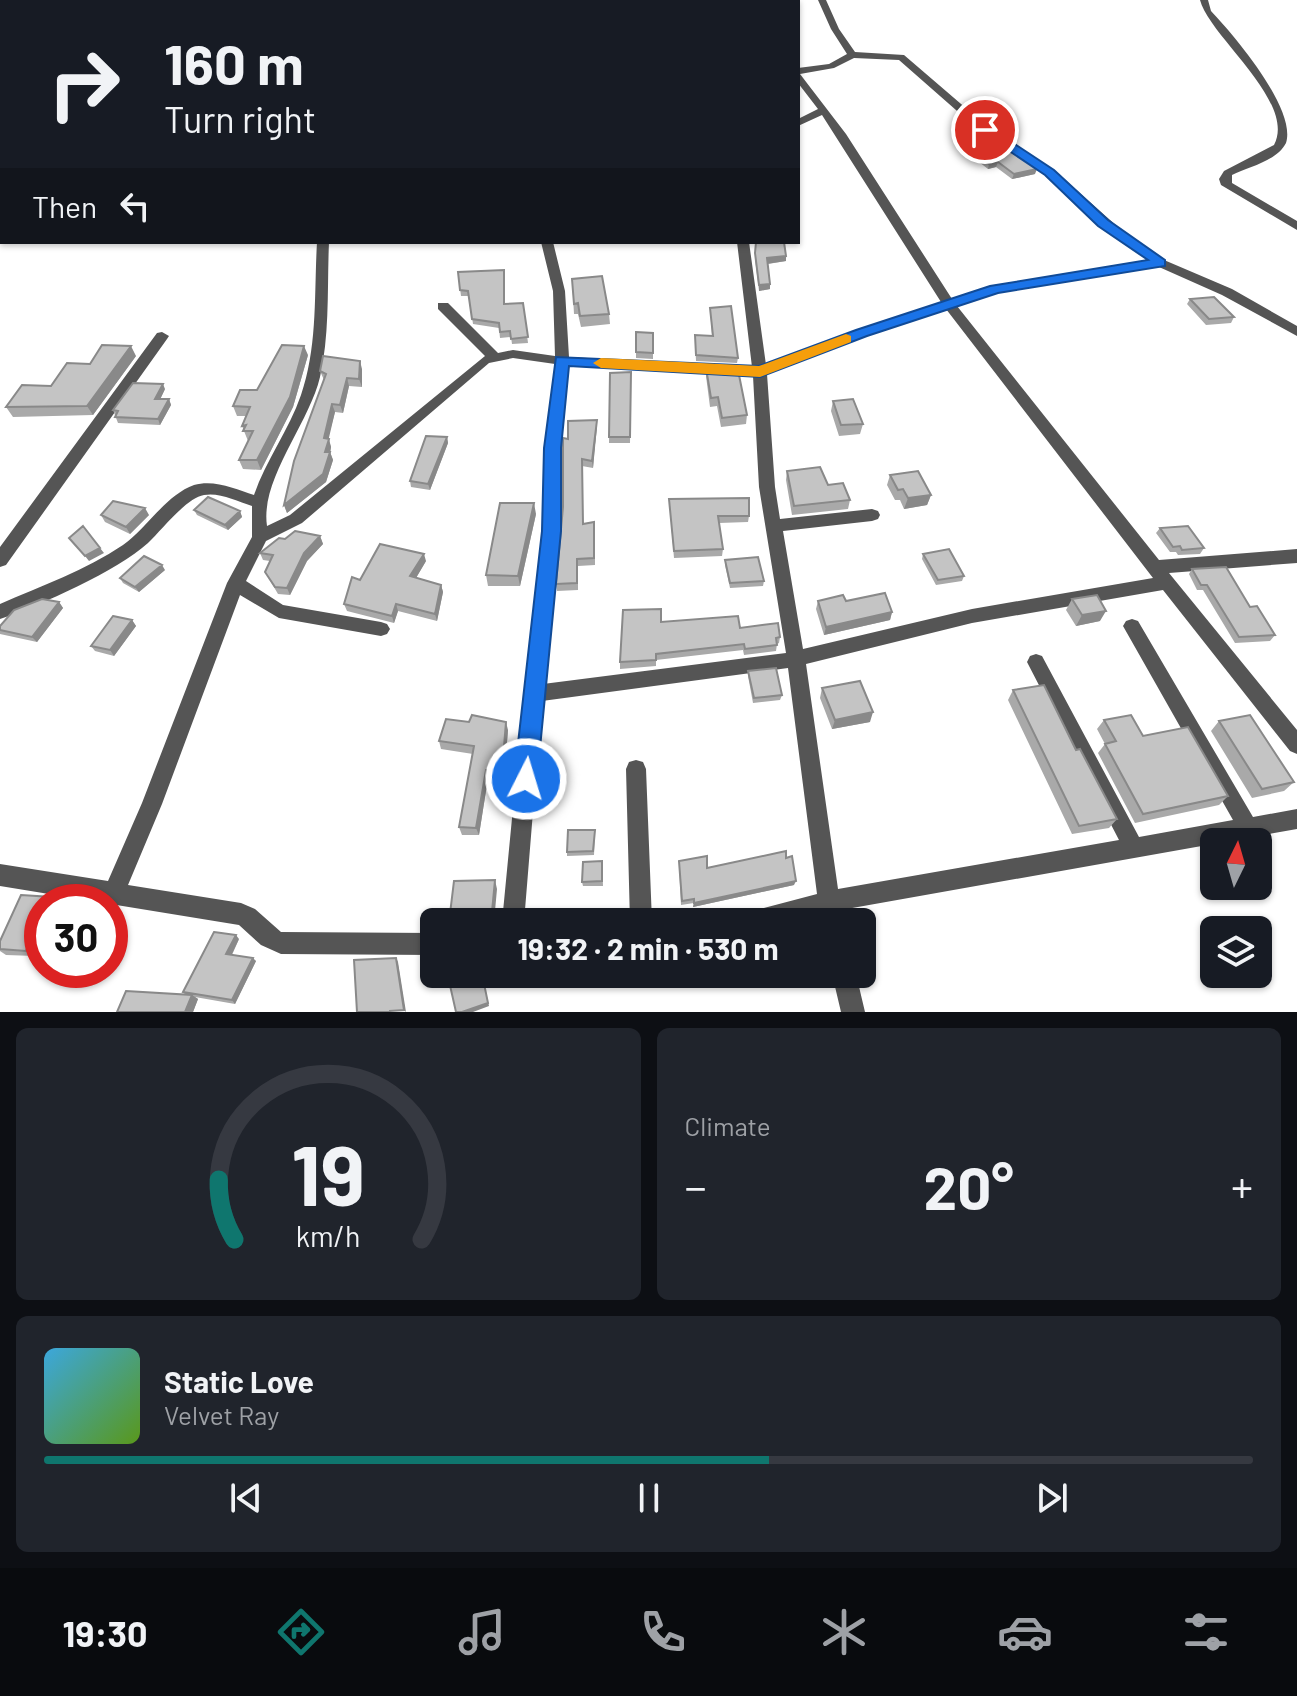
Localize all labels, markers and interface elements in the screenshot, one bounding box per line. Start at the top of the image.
text: 160 m [164,29,304,96]
icon: right [32,32,136,136]
pin [951,96,1019,164]
text: Turn right [164,97,316,140]
icon: arrive [963,108,1007,152]
icon: left [113,184,157,228]
text: Then [32,188,97,224]
position arrow [484,737,568,821]
north arrow [1200,828,1272,900]
map controls [1200,828,1272,988]
speed limit sign: 30 [24,884,128,988]
button: layers [1200,916,1272,988]
text: 19:32 · 2 min · 530 m [518,930,779,966]
text: Climate [685,1110,771,1141]
text: 19 [291,1123,365,1223]
text: 20° [924,1150,1014,1222]
text: − [685,1159,707,1212]
text: + [1231,1159,1253,1212]
text: km/h [296,1218,361,1253]
text: Static Love [164,1363,314,1399]
text: Velvet Ray [164,1399,279,1430]
icon: previous [224,1476,268,1520]
icon: pause [627,1476,671,1520]
icon: next [1030,1476,1074,1520]
icon: directions [273,1604,329,1660]
icon: music [454,1604,510,1660]
icon: phone [635,1604,691,1660]
icon: climate [816,1604,872,1660]
icon: car [997,1604,1053,1660]
icon: filters [1178,1604,1234,1660]
text: 19:30 [63,1611,148,1654]

